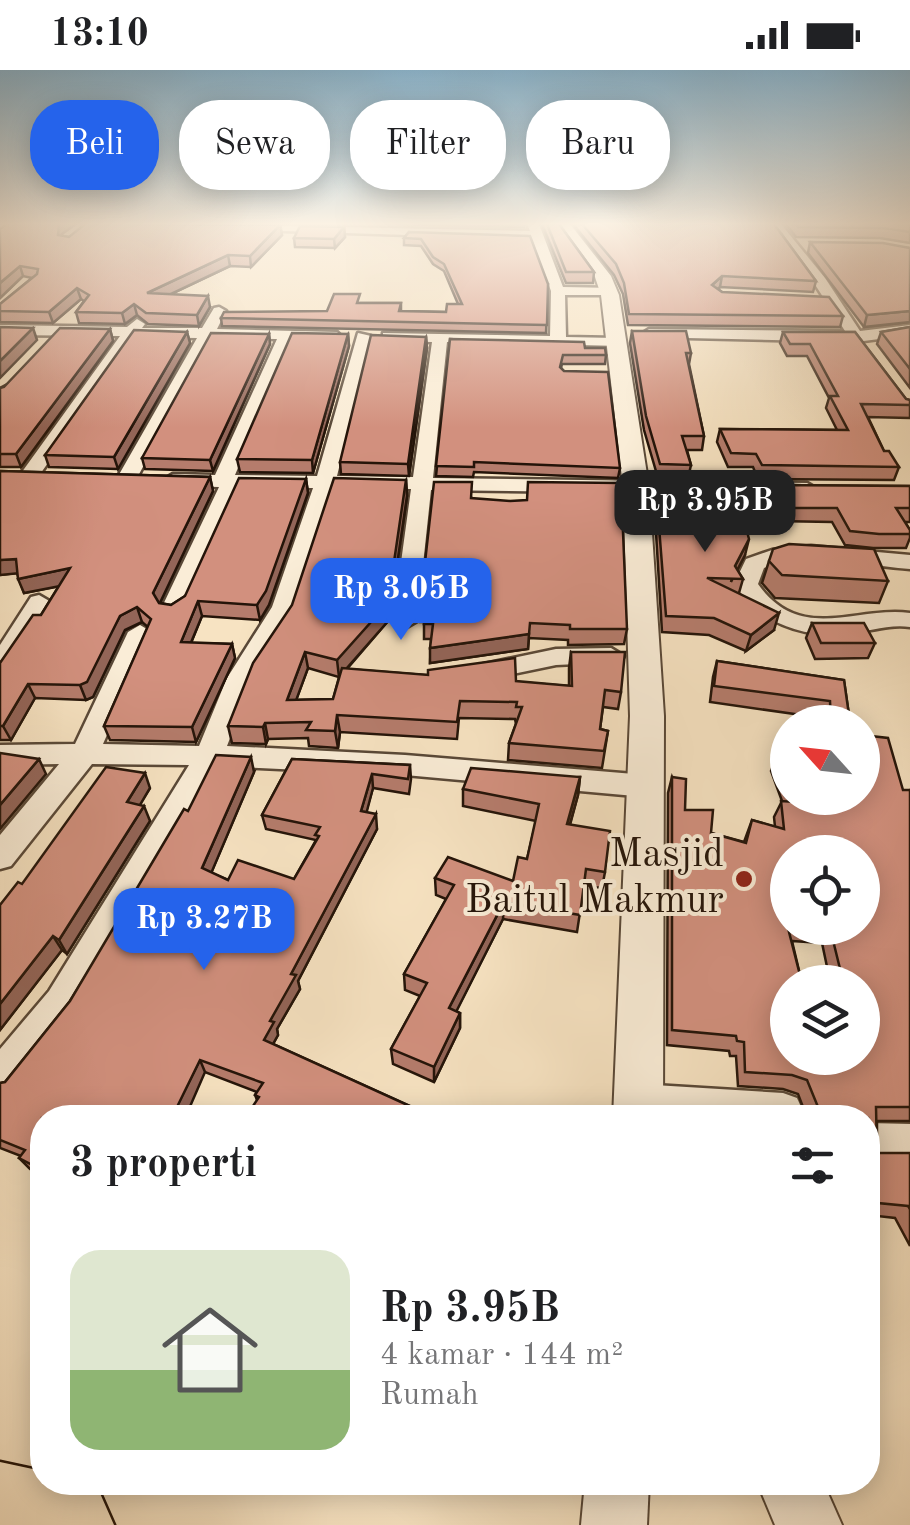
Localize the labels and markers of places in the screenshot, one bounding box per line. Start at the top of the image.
pin: Rp 3.95B [602,470,808,555]
pin: Rp 3.05B [298,558,504,643]
place label: Masjid Baitul Makmur [465,836,724,922]
marker: Masjid Baitul Makmur [733,868,755,890]
pin: Rp 3.27B [101,888,307,973]

